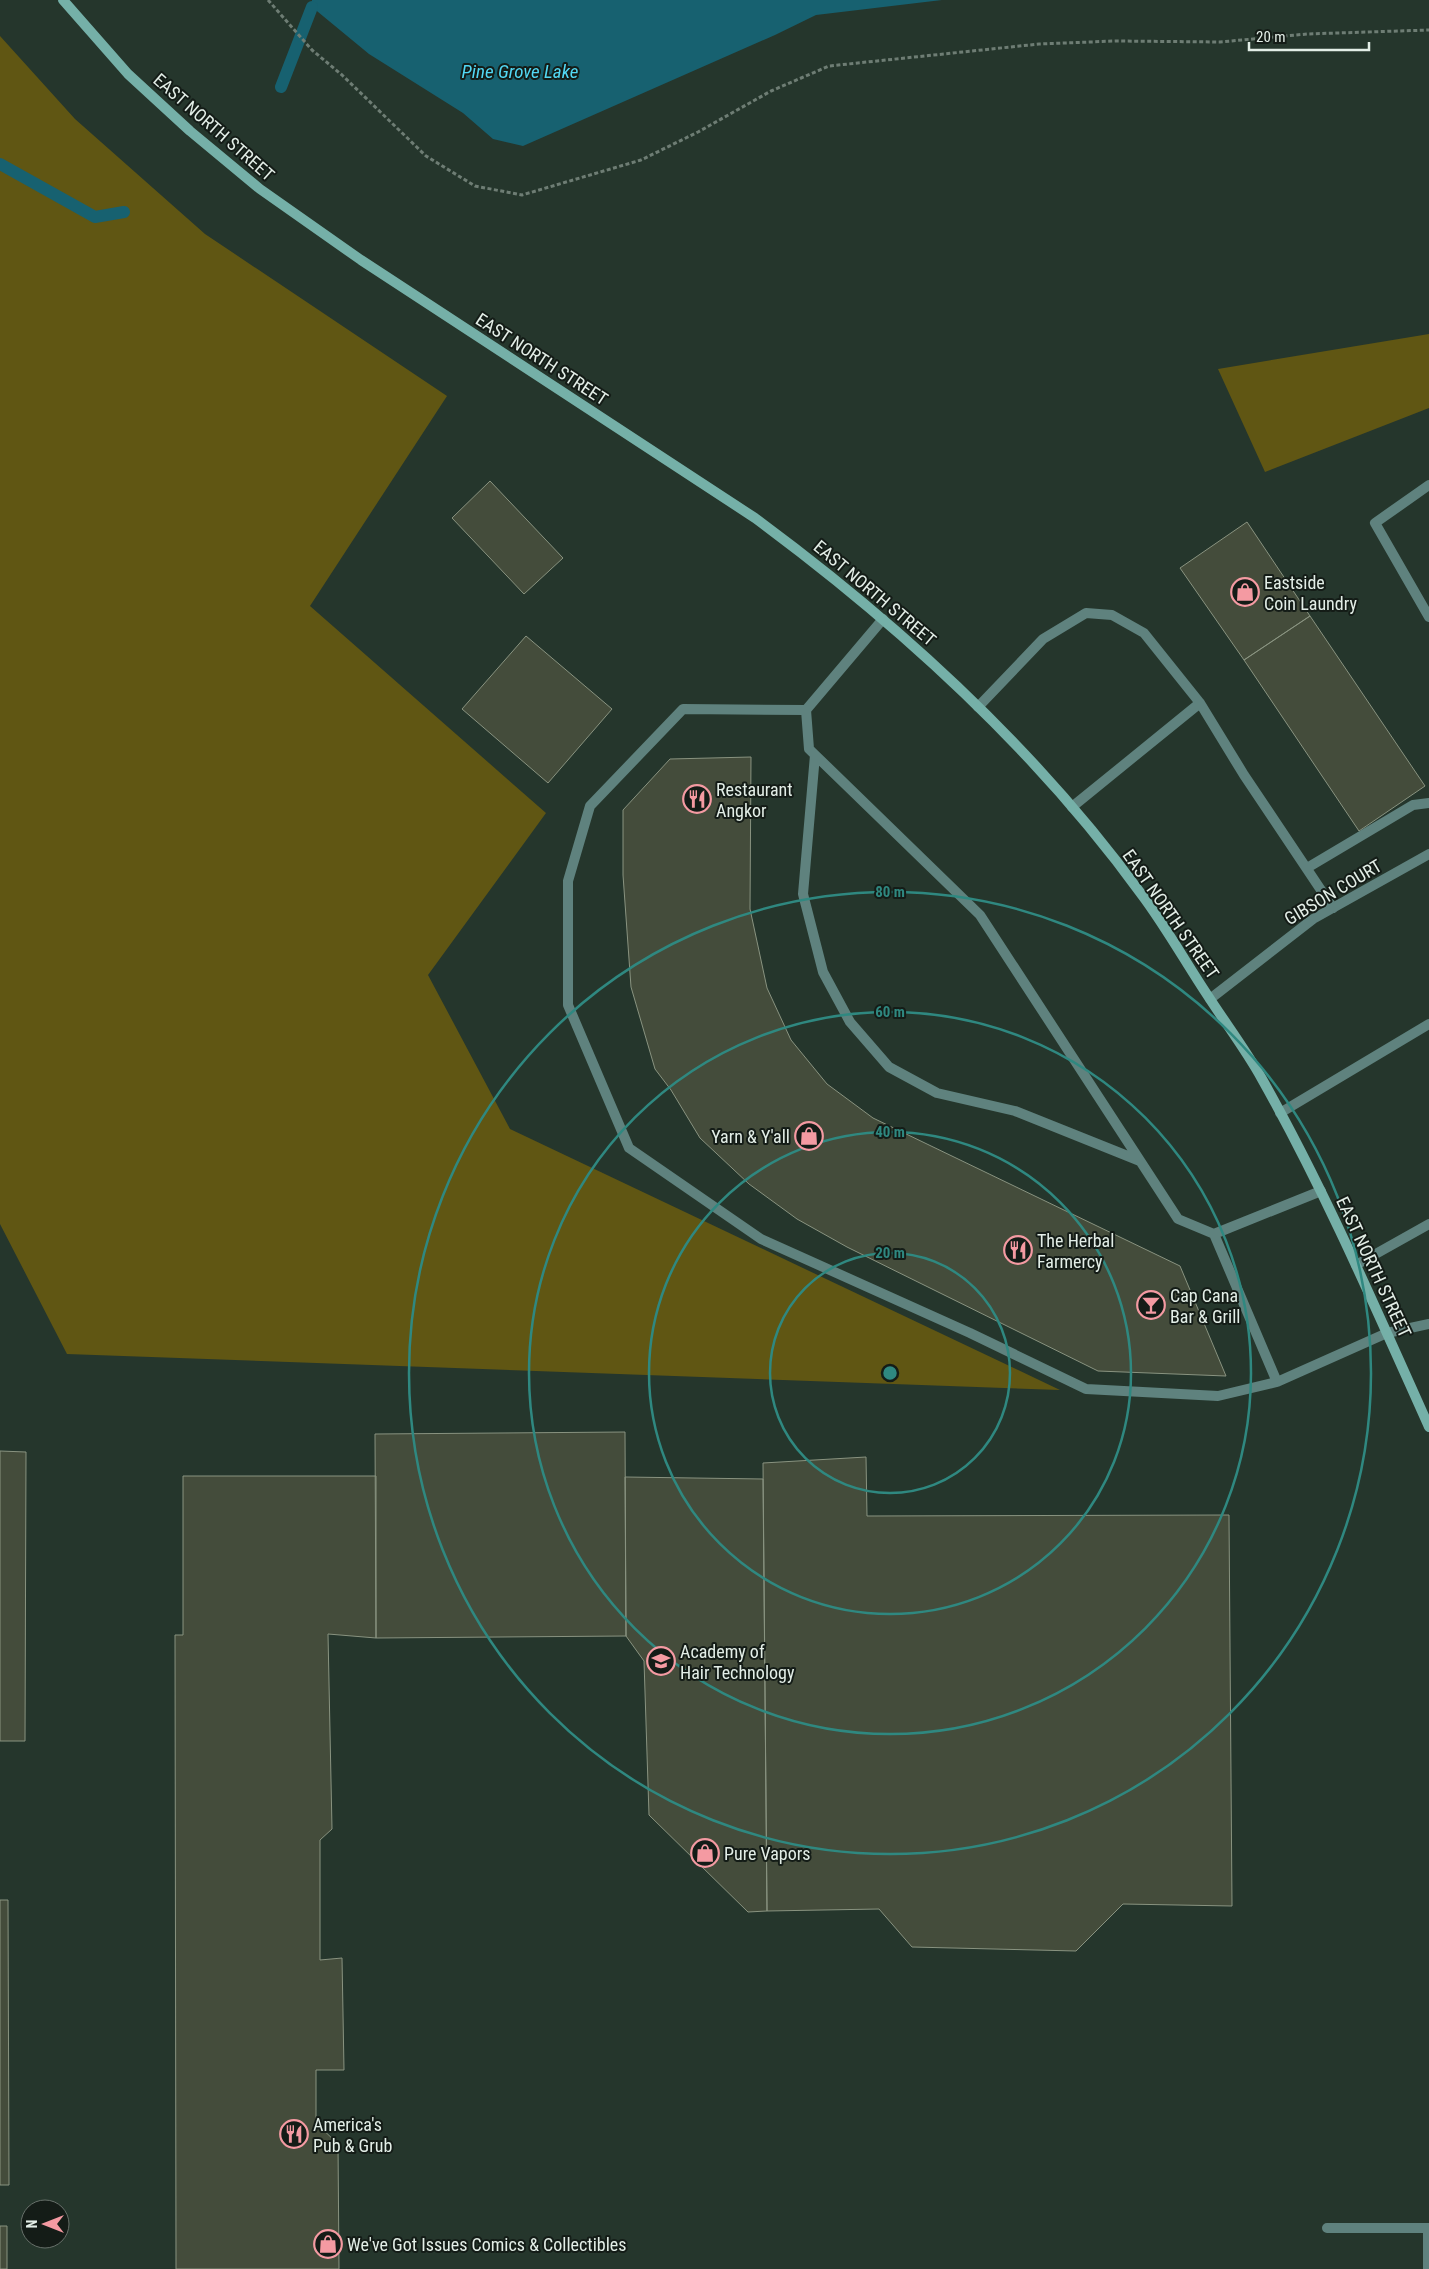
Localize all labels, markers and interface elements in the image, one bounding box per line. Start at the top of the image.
scale bar [1249,20,1369,52]
text: 20 m [1256,28,1286,46]
water label: Pine Grove Lake [462,60,578,83]
street label: EAST NORTH STREET [149,69,279,185]
street label: EAST NORTH STREET [472,309,612,409]
street label: EAST NORTH STREET [810,536,940,650]
place label: Eastside Coin Laundry [1264,572,1357,614]
shop icon: Eastside Coin Laundry [1230,577,1260,607]
place label: Restaurant Angkor [716,779,793,821]
restaurant icon: Restaurant Angkor [682,784,712,814]
street label: EAST NORTH STREET [1119,845,1223,983]
street label: GIBSON COURT [1281,855,1385,929]
text: 80 m [875,883,905,901]
text: 60 m [875,1003,905,1021]
shop icon: Yarn & Y'all [794,1121,824,1151]
text: 40 m [875,1123,905,1141]
place label: Yarn & Y'all [711,1126,790,1147]
street label: EAST NORTH STREET [1332,1193,1416,1341]
place label: The Herbal Farmercy [1037,1230,1114,1272]
restaurant icon: The Herbal Farmercy [1003,1235,1033,1265]
text: 20 m [875,1244,905,1262]
place label: Cap Cana Bar & Grill [1170,1285,1241,1327]
bar icon: Cap Cana Bar & Grill [1136,1290,1166,1320]
centre of rings [881,1364,899,1382]
place label: Academy of Hair Technology [680,1641,795,1683]
school or university icon: Academy of Hair Technology [646,1646,676,1676]
shop icon: Pure Vapors [690,1838,720,1868]
place label: Pure Vapors [724,1843,810,1864]
place label: America's Pub & Grub [313,2114,392,2156]
restaurant icon: America's Pub & Grub [279,2119,309,2149]
north arrow [20,2199,70,2249]
text: N [24,2220,40,2228]
shop icon: We've Got Issues Comics & Collectibles [313,2229,343,2259]
place label: We've Got Issues Comics & Collectibles [347,2234,626,2255]

